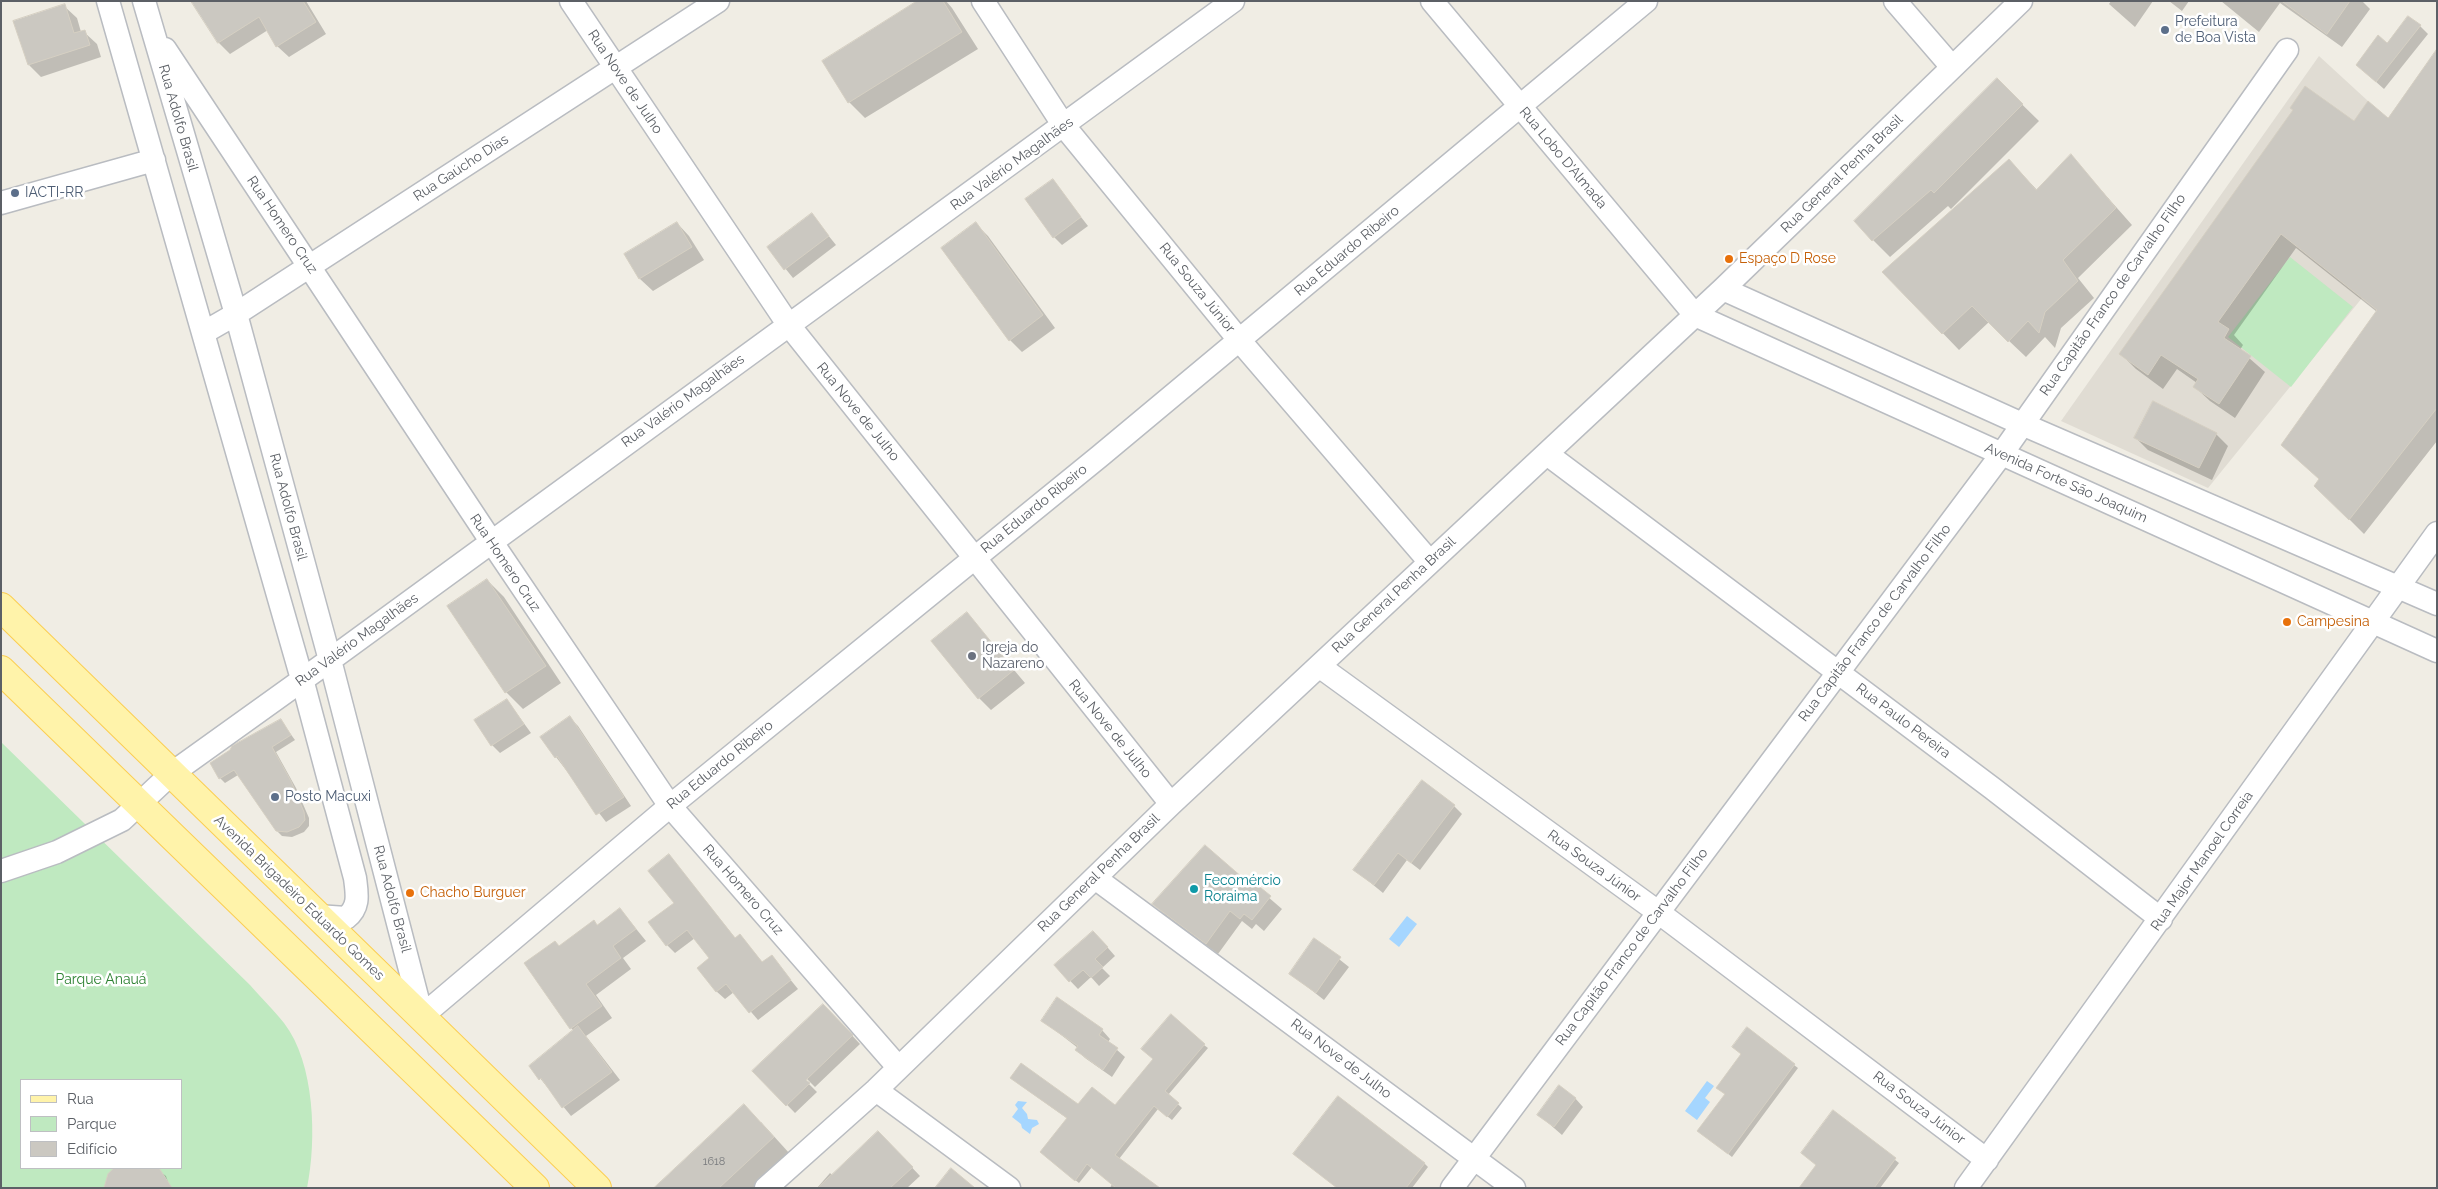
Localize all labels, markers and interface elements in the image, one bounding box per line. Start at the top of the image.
place label: Prefeitura de Boa Vista [2175,14,2256,46]
marker: Prefeitura de Boa Vista [2159,24,2171,36]
street label: Rua Nove de Julho [584,27,666,137]
street label: Rua Adolfo Brasil [155,63,201,173]
street label: Rua Lobo D'Almada [1516,104,1610,212]
street label: Rua General Penha Brasil [1778,111,1906,237]
street label: Rua Valério Magalhães [947,114,1077,214]
street label: Rua Gaúcho Dias [410,131,512,205]
street label: Rua Homero Cruz [243,173,321,277]
place label: IACTI-RR [25,185,83,201]
marker: IACTI-RR [9,187,21,199]
street label: Rua Capitão Franco de Carvalho Filho [2037,191,2189,399]
street label: Rua Eduardo Ribeiro [1291,202,1403,300]
street label: Rua Souza Júnior [1155,239,1239,337]
place label: Espaço D Rose [1739,251,1836,267]
marker: Espaço D Rose [1723,253,1735,265]
street label: Rua Valério Magalhães [618,351,748,451]
street label: Rua Nove de Julho [813,359,903,465]
street label: Avenida Forte São Joaquim [1982,439,2150,527]
street label: Rua Adolfo Brasil [266,452,310,562]
street label: Rua Eduardo Ribeiro [977,461,1091,557]
street label: Rua Homero Cruz [466,511,544,615]
street label: Rua Capitão Franco de Carvalho Filho [1795,521,1955,725]
street label: Rua General Penha Brasil [1329,533,1459,657]
street label: Rua Valério Magalhães [292,590,422,690]
place label: Campesina [2297,614,2370,630]
marker: Campesina [2281,616,2293,628]
place label: Igreja do Nazareno [982,640,1044,672]
marker: Igreja do Nazareno [966,650,978,662]
street label: Rua Nove de Julho [1065,676,1155,782]
street label: Rua Paulo Pereira [1852,680,1954,762]
street label: Rua Eduardo Ribeiro [663,717,777,813]
street label: Rua Major Manoel Correia [2147,788,2257,934]
place label: Posto Macuxi [285,789,371,805]
marker: Posto Macuxi [269,791,281,803]
street label: Rua General Penha Brasil [1035,810,1163,936]
street label: Avenida Brigadeiro Eduardo Gomes [210,812,388,984]
street label: Rua Souza Júnior [1544,827,1644,905]
street label: Rua Homero Cruz [699,841,787,939]
street label: Rua Adolfo Brasil [370,844,414,954]
street label: Rua Capitão Franco de Carvalho Filho [1552,845,1712,1049]
place label: Fecomércio Roraima [1204,873,1281,906]
marker: Fecomércio Roraima [1188,883,1200,895]
place label: Chacho Burguer [420,885,526,901]
marker: Chacho Burguer [404,887,416,899]
park label: Parque Anauá [56,972,146,988]
street label: Rua Nove de Julho [1287,1016,1395,1102]
street label: Rua Souza Júnior [1870,1068,1968,1148]
legend [20,1079,182,1169]
text: Rua [67,1090,94,1108]
text: Parque [67,1115,116,1133]
text: Edifício [67,1140,117,1158]
house number: 1618 [703,1155,725,1169]

